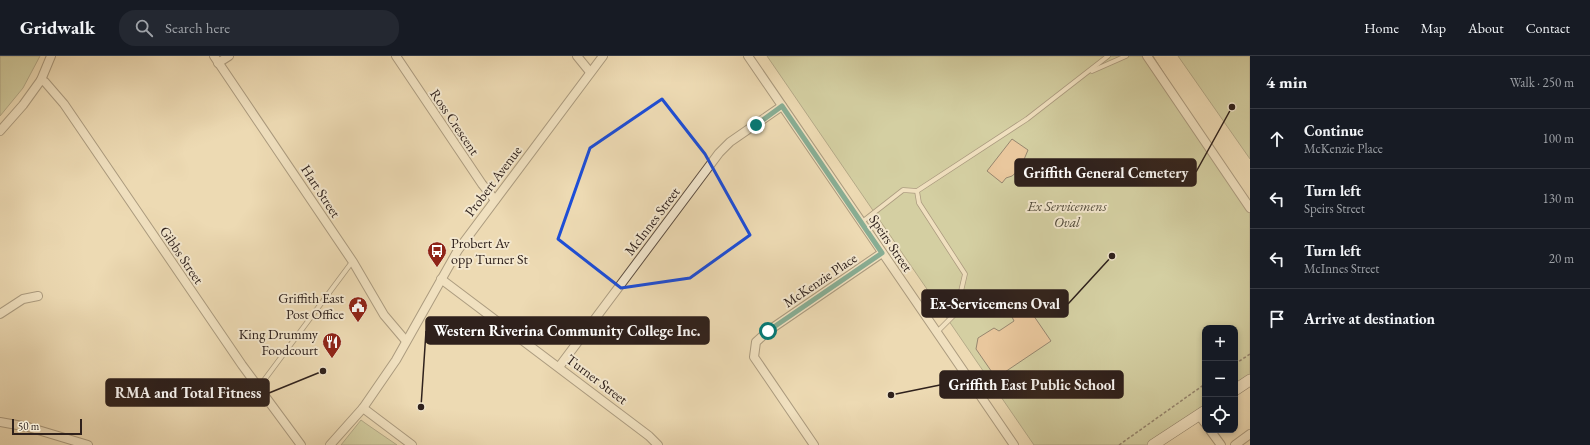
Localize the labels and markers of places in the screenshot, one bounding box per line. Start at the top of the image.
callout: Griffith General Cemetery [1015,159,1196,186]
place label: Probert Av opp Turner St [451,234,529,268]
bus stop icon: Probert Av opp Turner St [426,240,448,268]
place label: Griffith East Post Office [278,289,345,323]
callout: Ex-Servicemens Oval [922,290,1068,317]
public building icon: Griffith East Post Office [347,295,369,323]
callout: Western Riverina Community College Inc. [426,317,709,344]
place label: King Drummy Foodcourt [239,325,319,359]
restaurant icon: King Drummy Foodcourt [321,331,343,359]
callout: Griffith East Public School [940,371,1123,398]
callout: RMA and Total Fitness [106,379,269,406]

